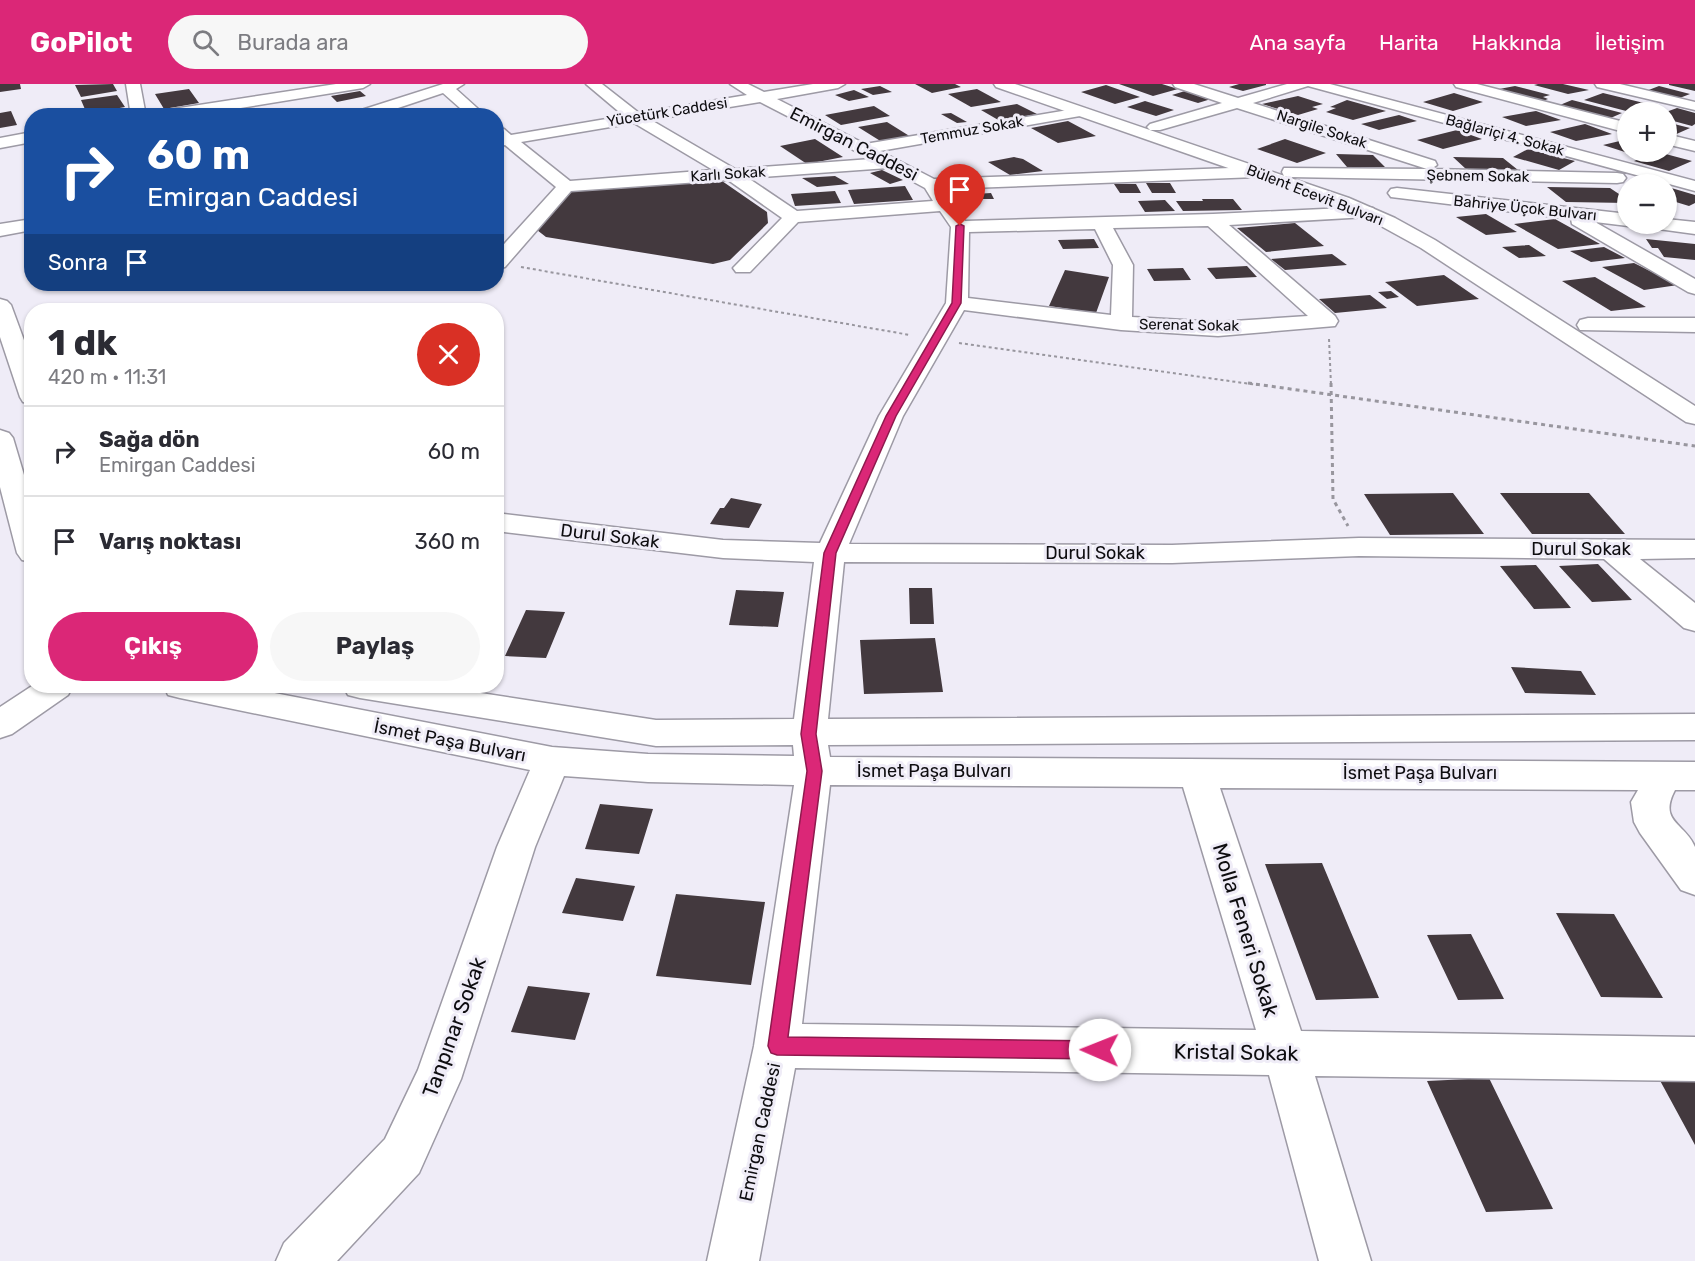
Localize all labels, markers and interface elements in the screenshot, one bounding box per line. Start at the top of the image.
search box [168,15,588,69]
text: GoPilot [30,26,132,59]
icon: search [189,26,222,59]
text: Burada ara [237,29,349,56]
text: Ana sayfa [1249,30,1346,55]
text: Harita [1379,30,1439,55]
text: Hakkında [1472,30,1562,55]
text: İletişim [1595,30,1665,55]
street label: Yücetürk Caddesi [605,94,729,130]
street label: Emirgan Caddesi [786,102,922,186]
map controls [1617,102,1677,234]
button: + [1617,102,1677,162]
street label: Nargile Sokak [1274,106,1370,152]
street label: Bağlariçi 4. Sokak [1444,110,1567,160]
street label: Temmuz Sokak [919,112,1025,148]
text: 60 m [147,130,250,180]
icon: right [48,132,126,210]
street label: Bülent Ecevit Bulvarı [1244,161,1386,229]
street label: Karlı Sokak [690,162,766,186]
pin [934,164,985,226]
street label: Şebnem Sokak [1426,166,1530,186]
icon: arrive [943,173,976,206]
button: − [1617,174,1677,234]
text: Emirgan Caddesi [147,181,358,213]
street label: Bahriye Üçok Bulvarı [1453,192,1597,224]
icon: arrive [120,246,153,279]
text: Sonra [48,249,108,276]
street label: Serenat Sokak [1139,315,1239,335]
text: 1 dk [48,321,117,364]
button: close [417,323,480,386]
text: 420 m · 11:31 [48,365,166,389]
text: Sağa dön [99,426,200,453]
icon: right [48,435,81,468]
text: 60 m [428,438,480,465]
text: Emirgan Caddesi [99,453,256,477]
street label: Durul Sokak [559,519,661,553]
icon: arrive [48,525,81,558]
text: Varış noktası [99,528,241,555]
text: 360 m [415,528,480,555]
street label: Durul Sokak [1531,538,1631,560]
street label: Durul Sokak [1045,542,1145,564]
button: Çıkış [48,612,258,681]
button: Paylaş [270,612,480,681]
street label: İsmet Paşa Bulvarı [372,715,528,767]
street label: İsmet Paşa Bulvarı [857,760,1011,782]
street label: İsmet Paşa Bulvarı [1343,762,1497,784]
street label: Molla Feneri Sokak [1208,840,1284,1020]
street label: Tanpınar Sokak [417,953,491,1100]
position arrow [1068,1018,1132,1082]
street label: Kristal Sokak [1173,1038,1299,1066]
street label: Emirgan Caddesi [735,1061,785,1203]

